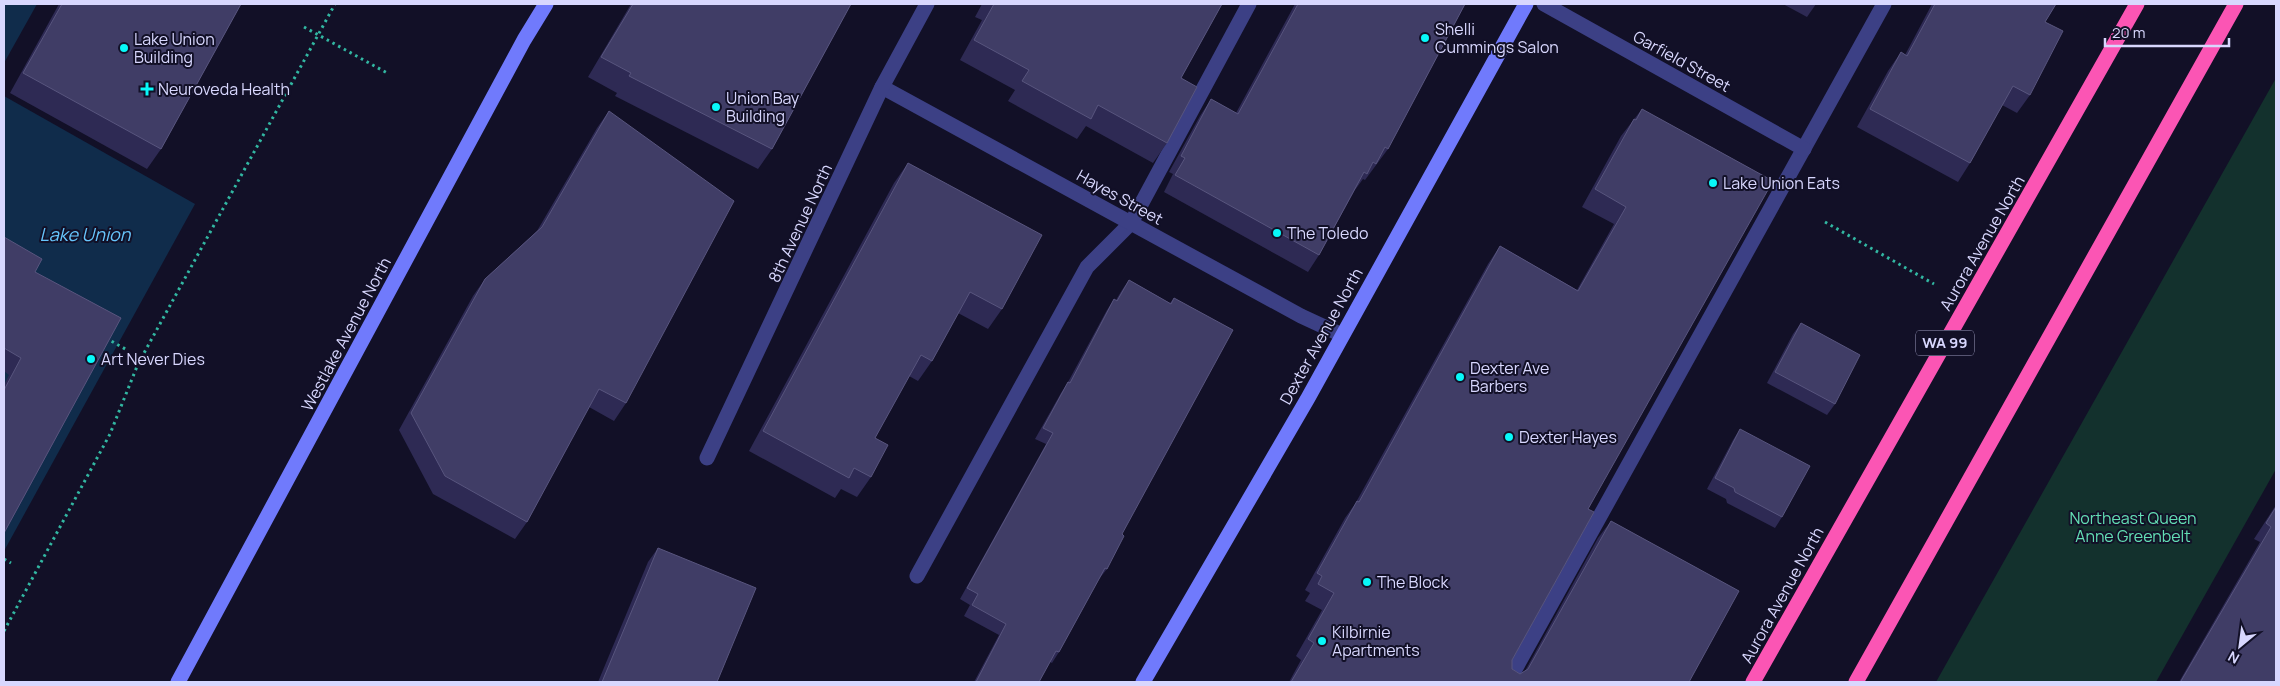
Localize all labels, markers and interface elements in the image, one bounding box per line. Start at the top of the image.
scale bar [2105,15,2229,47]
place label: Shelli Cummings Salon [1435,18,1559,58]
text: 20 m [2112,22,2145,43]
street label: Garfield Street [1629,25,1735,97]
place label: Lake Union Building [134,28,215,68]
marker: Shelli Cummings Salon [1419,32,1431,44]
marker: Lake Union Building [118,42,130,54]
place label: Neuroveda Health [158,78,290,100]
marker: Neuroveda Health [140,82,154,96]
place label: Union Bay Building [726,87,800,127]
marker: Union Bay Building [710,101,722,113]
street label: 8th Avenue North [763,160,837,286]
street label: Hayes Street [1073,164,1167,230]
place label: Lake Union Eats [1723,172,1840,194]
street label: Aurora Avenue North [1934,172,2030,314]
marker: Lake Union Eats [1707,177,1719,189]
water label: Lake Union [40,222,132,246]
place label: The Toledo [1287,222,1368,244]
marker: The Toledo [1271,227,1283,239]
street label: Westlake Avenue North [296,253,396,415]
street label: Dexter Avenue North [1274,264,1368,408]
road number: WA 99 [1916,330,1974,356]
place label: Art Never Dies [101,348,205,370]
marker: Art Never Dies [85,353,97,365]
place label: Dexter Ave Barbers [1470,357,1549,397]
marker: Dexter Ave Barbers [1454,371,1466,383]
place label: Dexter Hayes [1519,426,1617,448]
marker: Dexter Hayes [1503,431,1515,443]
park label: Northeast Queen Anne Greenbelt [2069,507,2197,547]
street label: Aurora Avenue North [1735,523,1829,667]
place label: The Block [1377,571,1449,593]
marker: The Block [1361,576,1373,588]
place label: Kilbirnie Apartments [1332,621,1420,661]
north arrow [2215,621,2265,671]
marker: Kilbirnie Apartments [1316,635,1328,647]
text: N [2224,647,2242,669]

